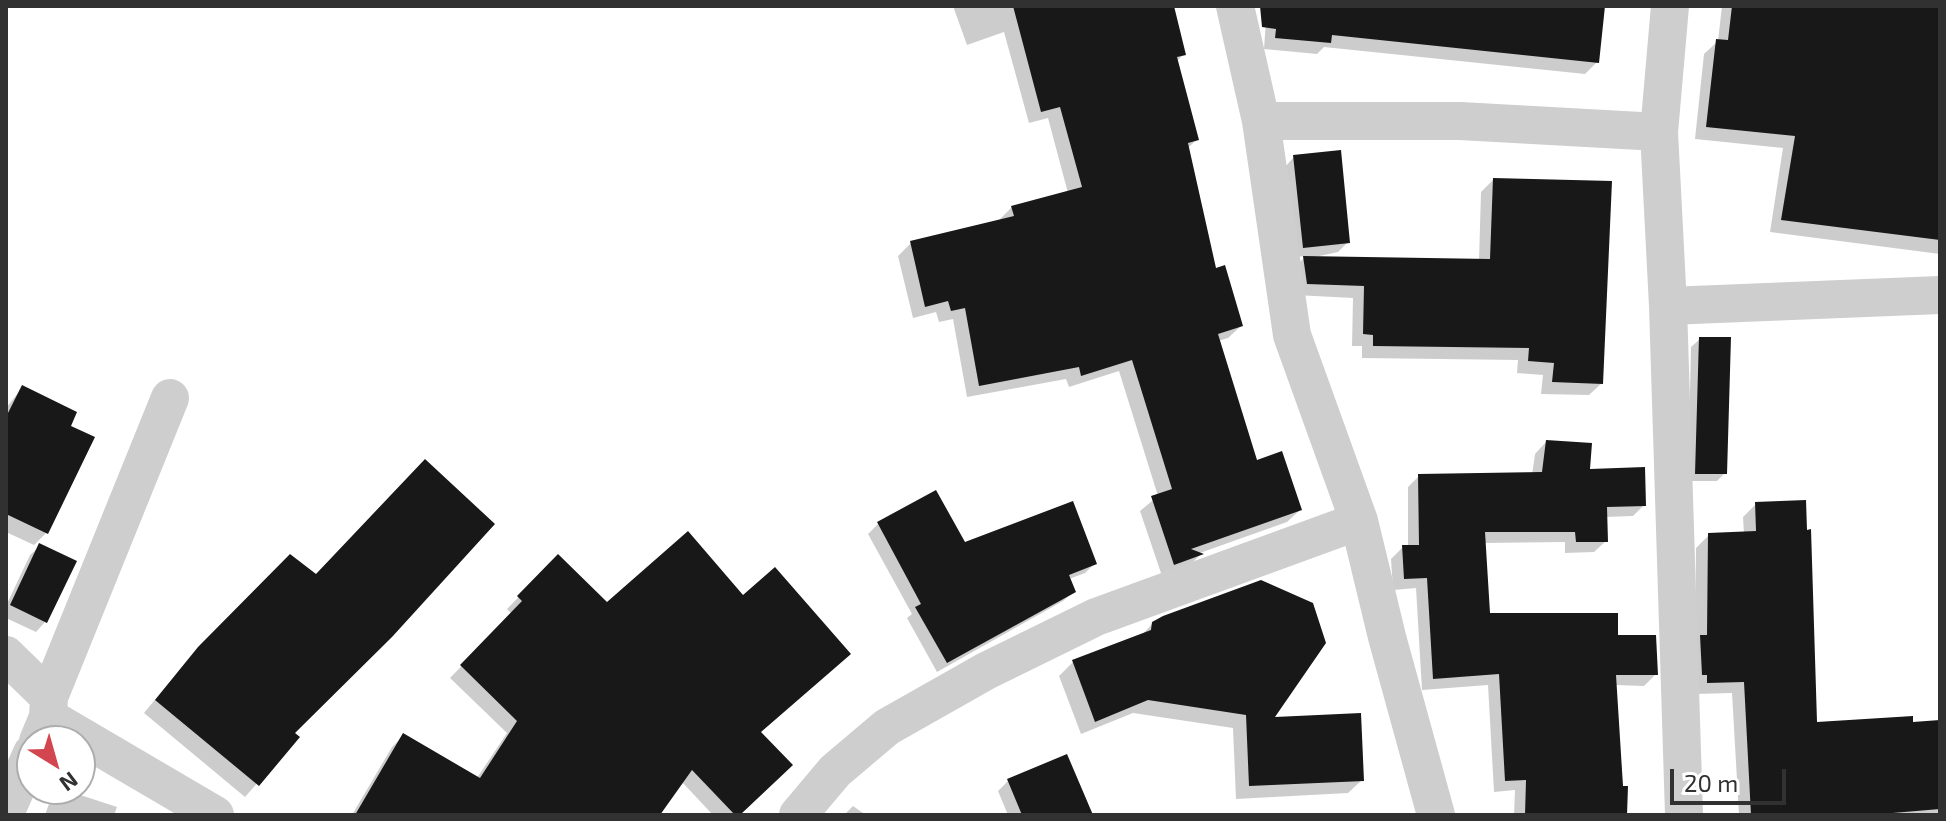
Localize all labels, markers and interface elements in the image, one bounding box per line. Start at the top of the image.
north arrow [16,725,96,805]
scale bar [1674,753,1790,803]
text: N [55,767,83,798]
text: 20 m [1684,768,1738,797]

